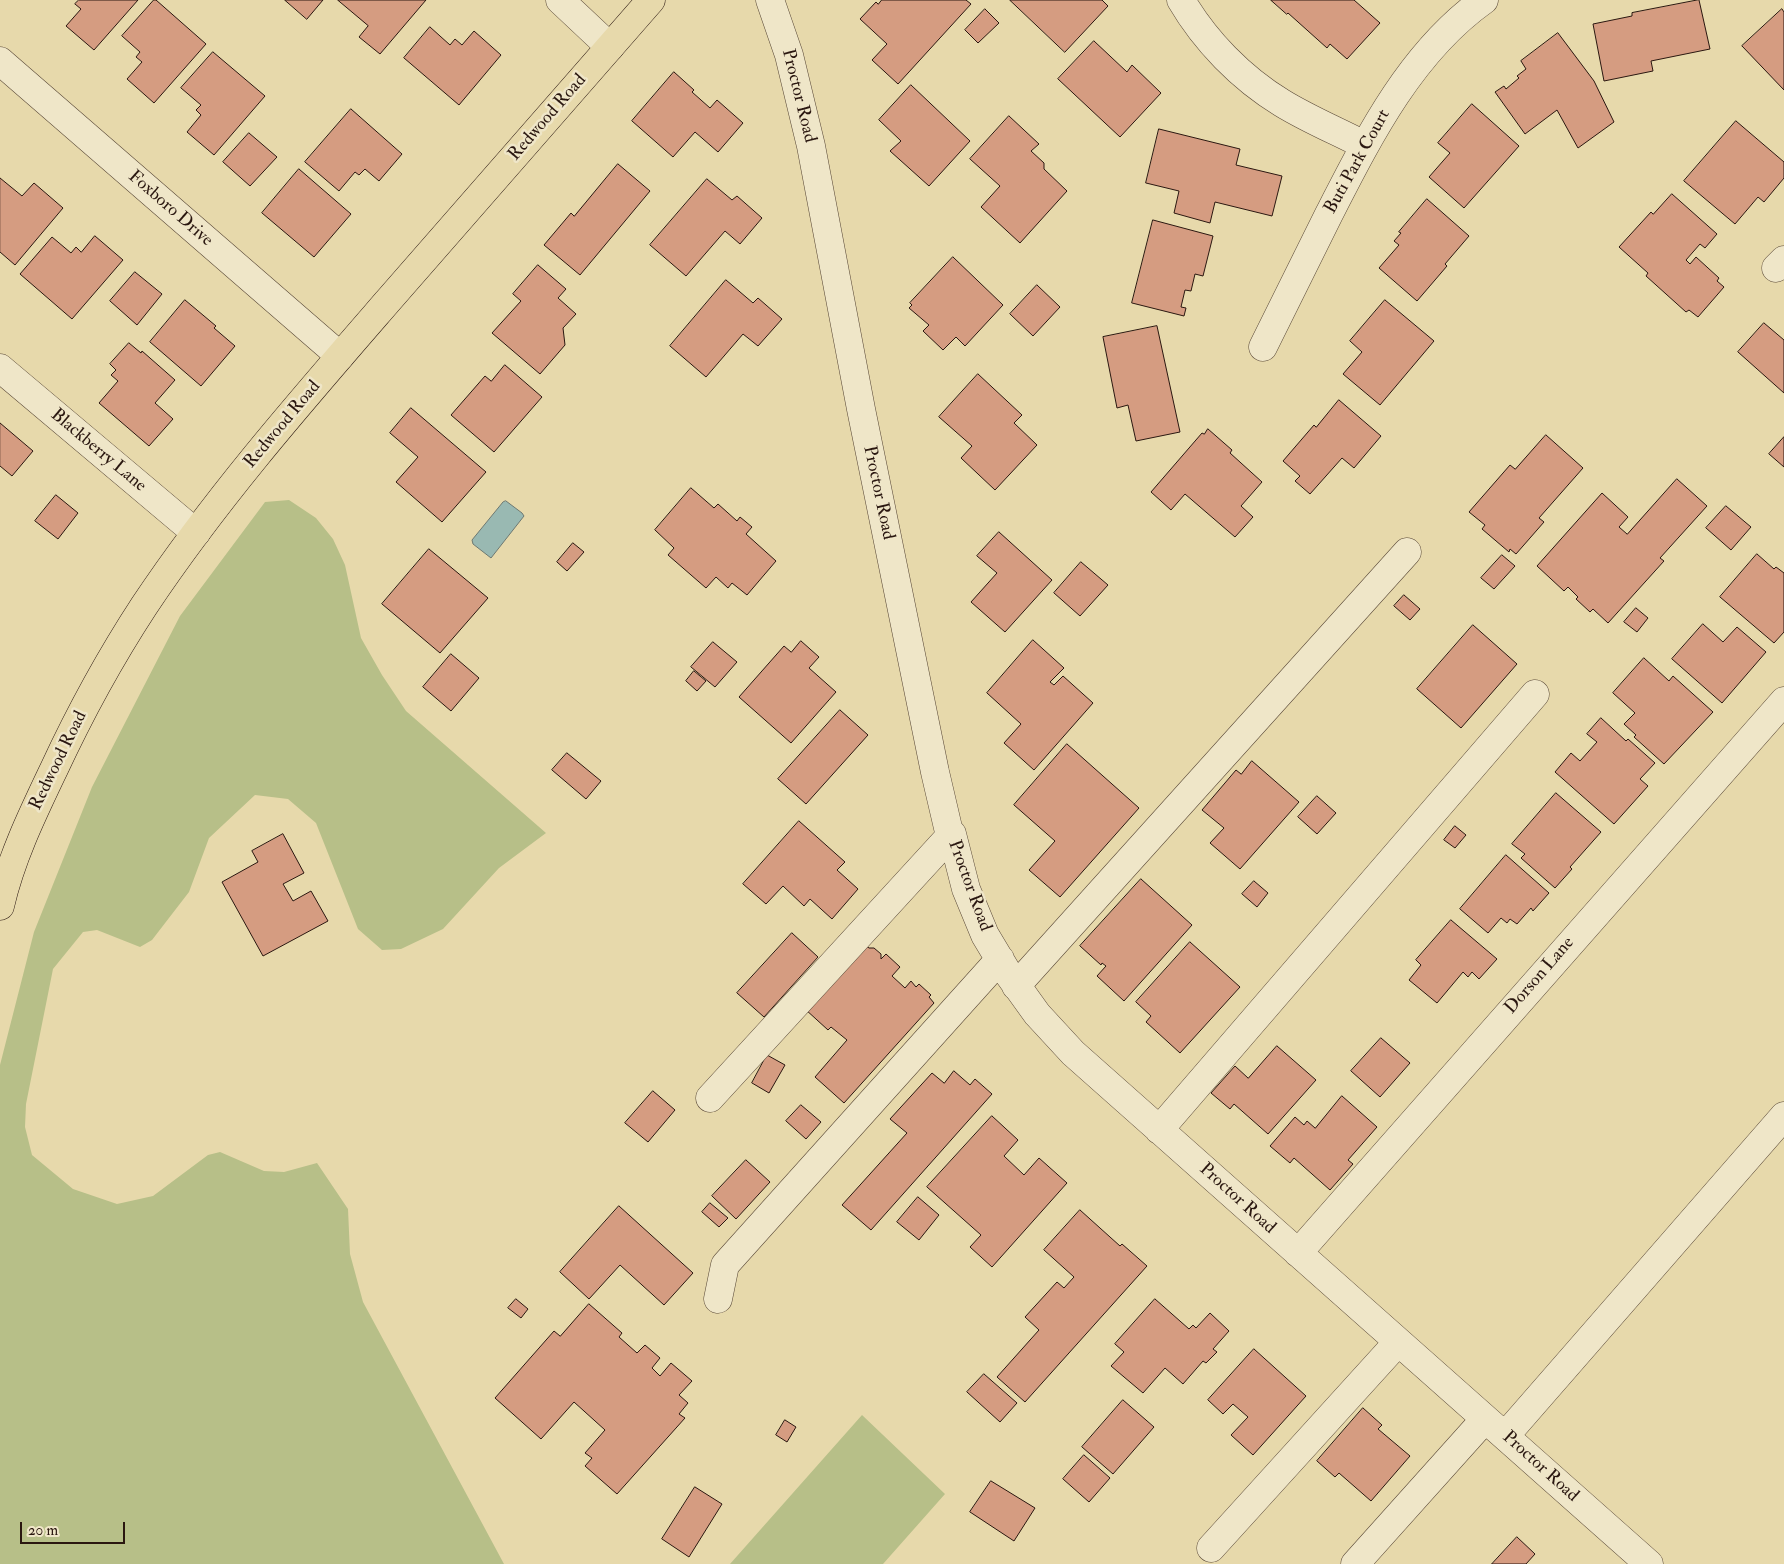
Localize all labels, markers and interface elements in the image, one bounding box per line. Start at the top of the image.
street label: Proctor Road [776,47,820,145]
street label: Redwood Road [505,70,591,166]
street label: Buti Park Court [1321,106,1395,218]
street label: Foxboro Drive [123,166,217,252]
street label: Redwood Road [240,377,326,473]
street label: Blackberry Lane [46,405,150,497]
street label: Proctor Road [858,444,898,542]
street label: Redwood Road [26,708,92,814]
street label: Proctor Road [943,837,995,935]
street label: Dorson Lane [1501,933,1579,1019]
street label: Proctor Road [1194,1159,1280,1239]
street label: Proctor Road [1497,1427,1583,1507]
scale bar [22,1512,128,1544]
text: 20 m [28,1521,58,1540]

